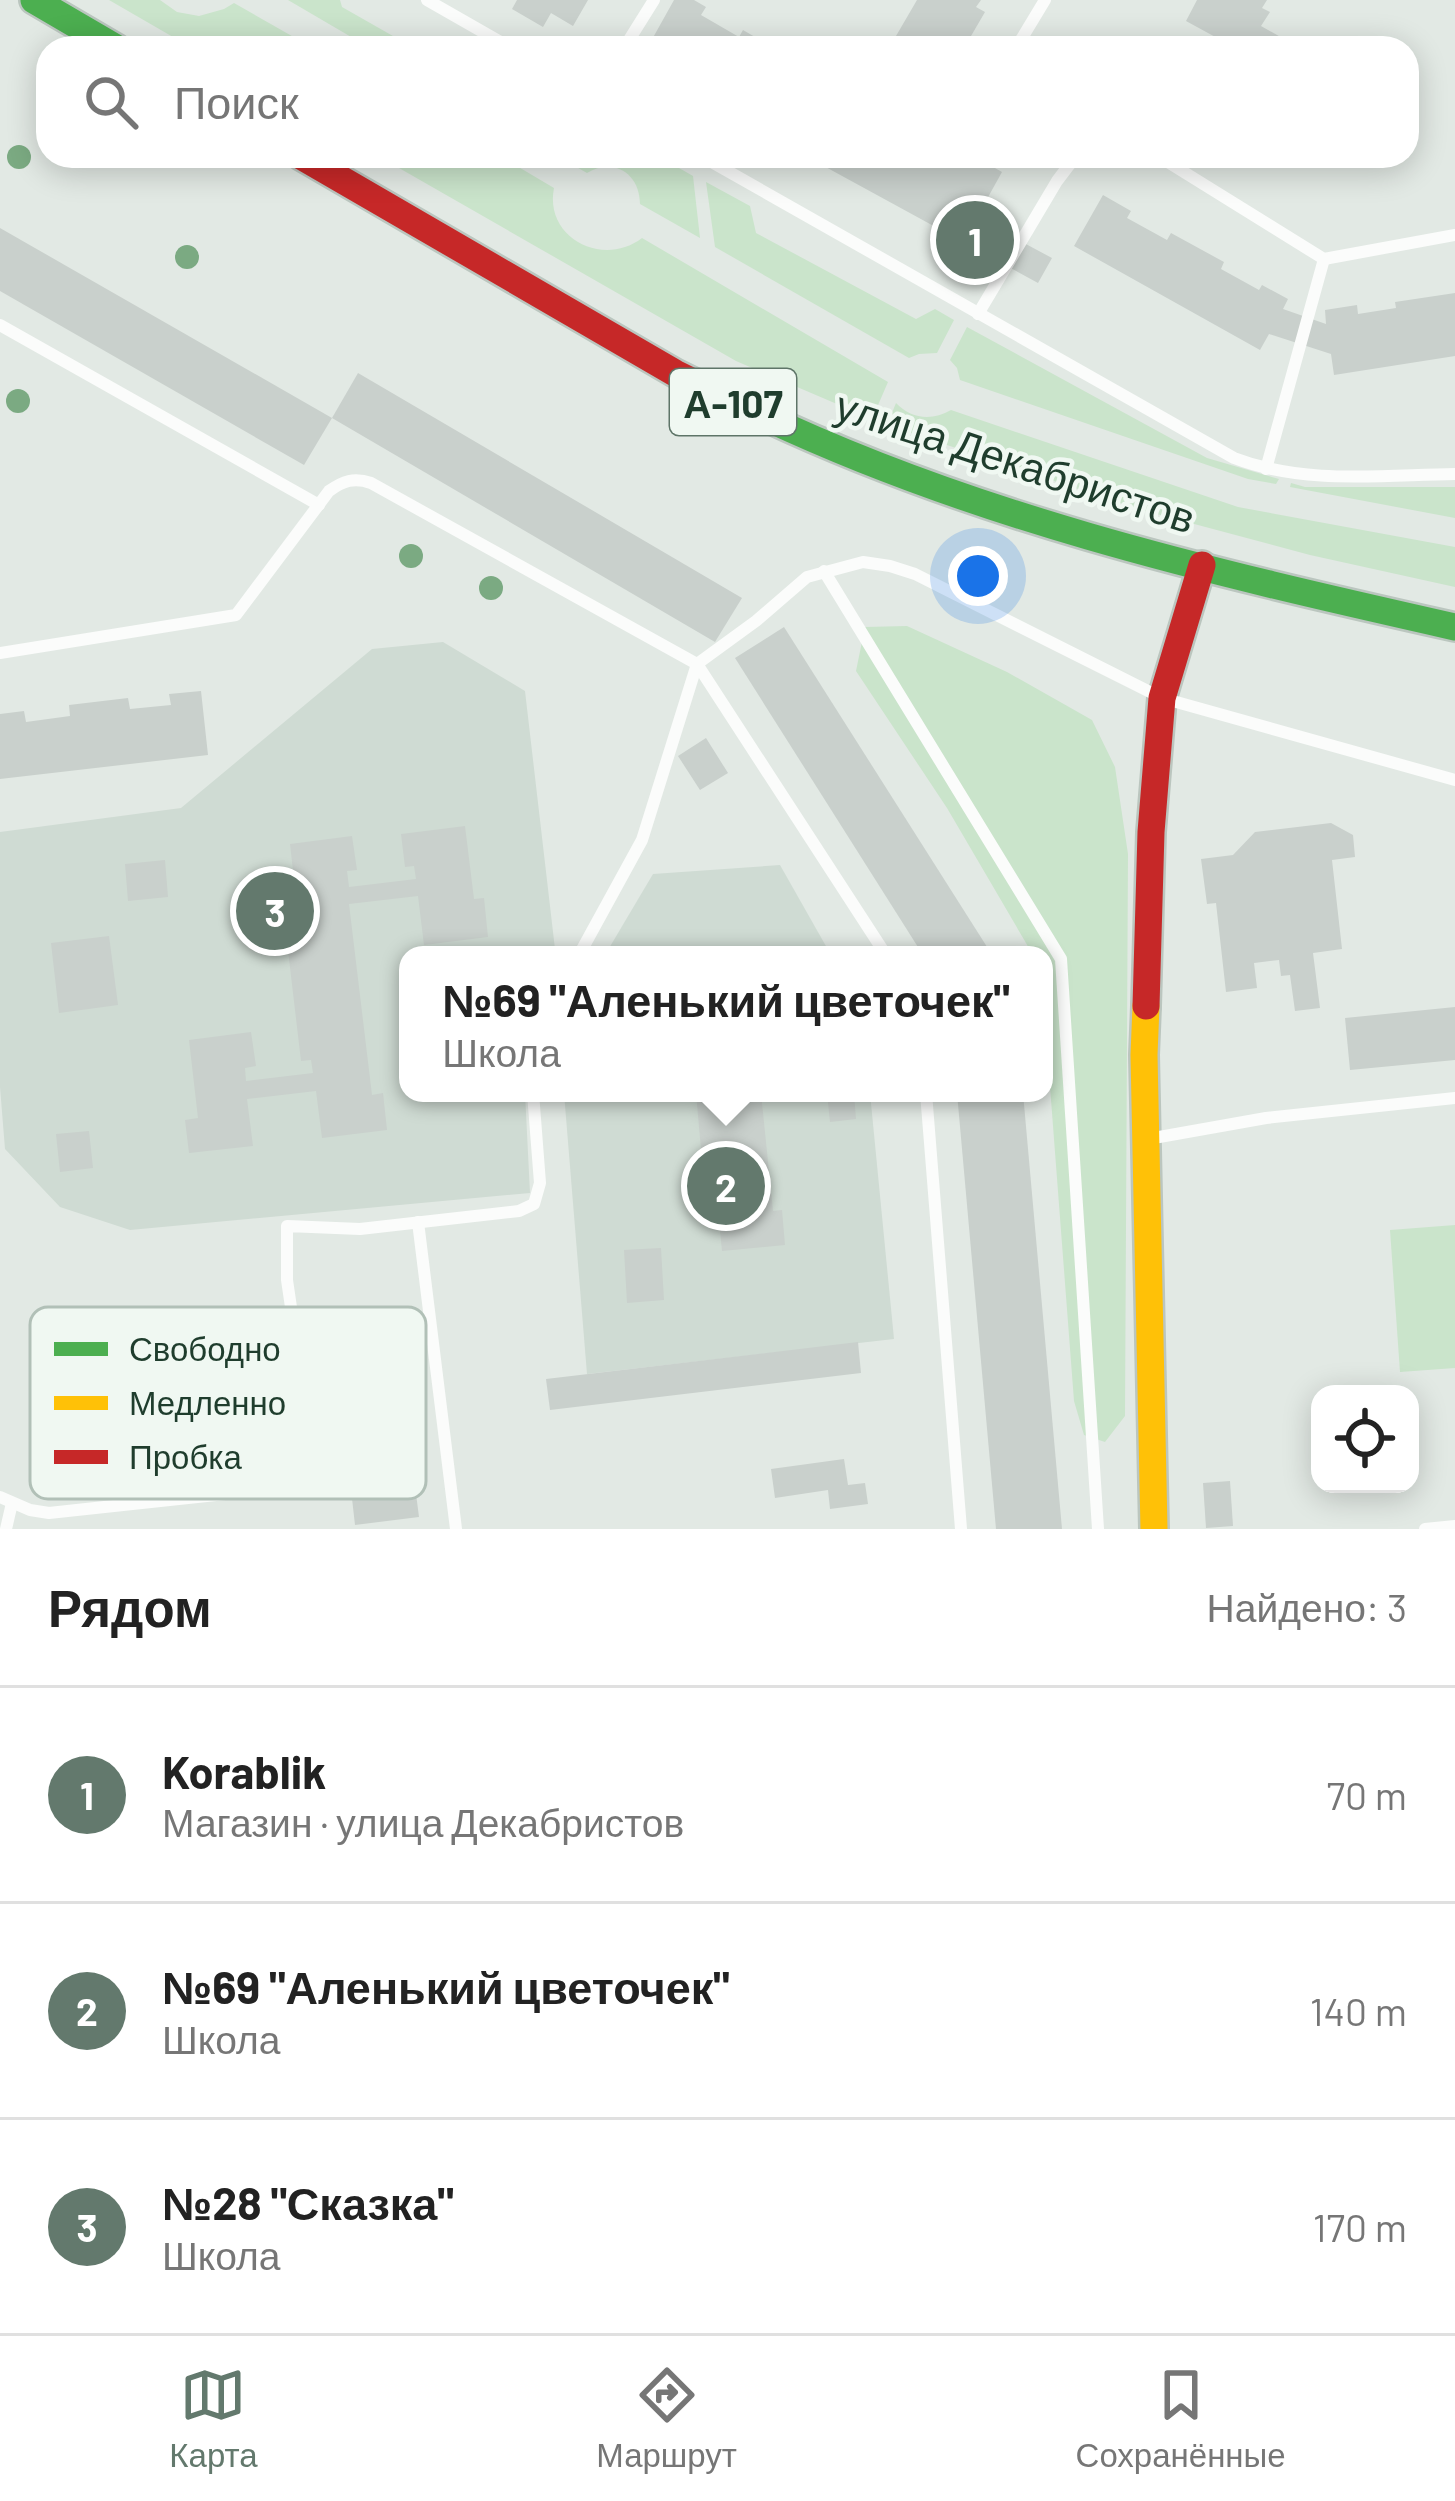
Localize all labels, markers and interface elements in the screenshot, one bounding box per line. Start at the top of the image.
search box [36,36,1419,168]
icon: search [78,69,144,135]
text: Поиск [174,74,299,128]
pin: 1 [936,195,1014,285]
road number: А-107 [670,369,796,435]
street label: улица Декабристов [830,378,1202,543]
your location [948,546,1008,606]
pin: 3 [236,866,314,956]
popup [399,946,1053,1102]
text: №69 "Аленький цветочек" [442,972,1010,1026]
text: Школа [442,1028,561,1075]
pin: 2 [687,1141,765,1231]
legend [30,1307,426,1499]
text: Свободно [129,1328,281,1368]
text: Медленно [129,1382,286,1422]
map controls [1311,1385,1419,1493]
button: locate [1311,1385,1419,1493]
text: Пробка [129,1436,242,1476]
text: Рядом [48,1576,212,1637]
text: Найдено: 3 [1207,1583,1407,1630]
text: Korablik [162,1744,326,1798]
text: 1 [80,1771,94,1818]
text: 70 m [1326,1771,1407,1818]
text: Магазин · улица Декабристов [162,1798,684,1845]
text: №69 "Аленький цветочек" [162,1959,729,2013]
text: 2 [76,1987,98,2034]
text: 140 m [1310,1987,1407,2034]
text: Школа [162,2015,281,2062]
text: №28 "Сказка" [162,2175,454,2229]
text: 3 [76,2203,98,2250]
text: 170 m [1313,2203,1407,2250]
text: Школа [162,2231,281,2278]
tab: Карта [169,2362,258,2475]
tab: Маршрут [596,2362,737,2475]
tab: Сохранённые [1076,2362,1286,2475]

